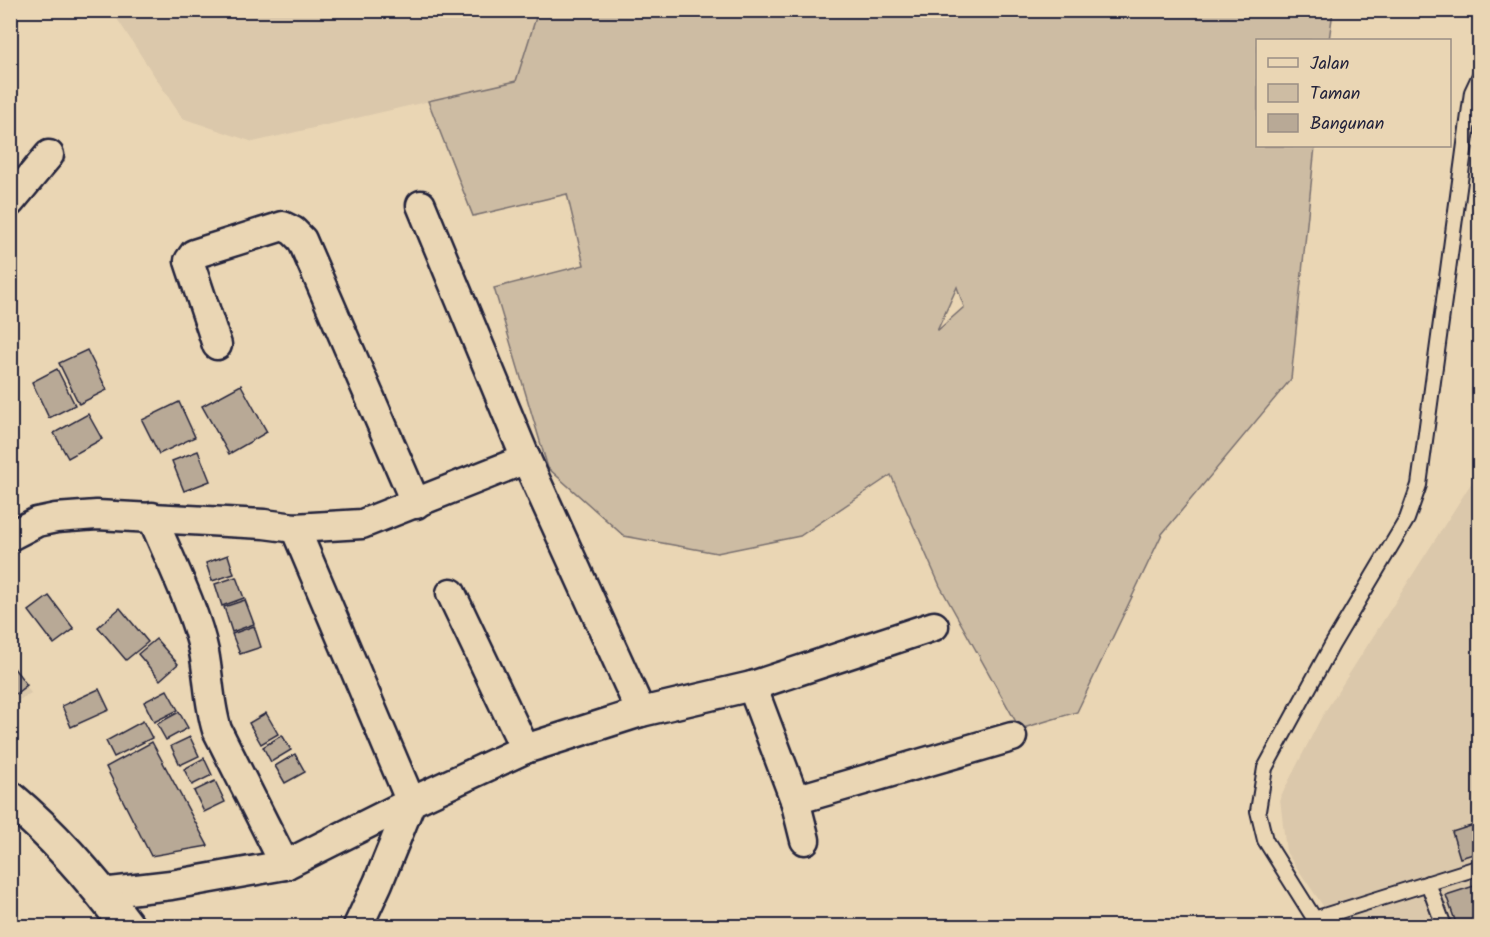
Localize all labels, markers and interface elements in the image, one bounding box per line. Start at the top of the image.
legend [1256,39,1451,147]
text: Jalan [1310,50,1349,79]
text: Taman [1310,80,1360,109]
text: Bangunan [1310,110,1384,139]

